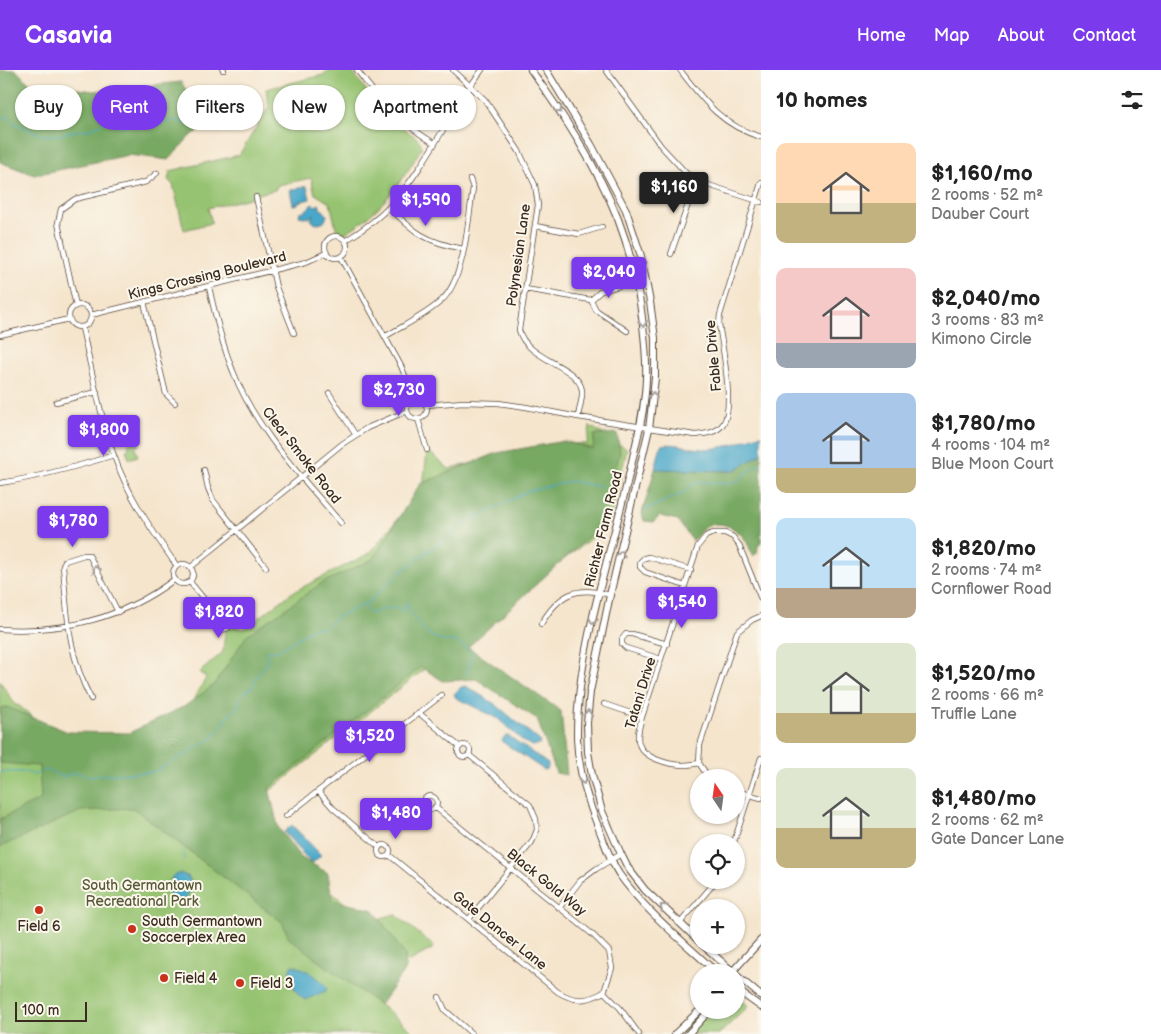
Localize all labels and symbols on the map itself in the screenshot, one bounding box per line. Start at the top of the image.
one-way arrow [553,105,562,114]
pin: $1,160 [633,172,715,214]
pin: $1,590 [385,184,467,227]
street label: Polynesian Lane [503,203,534,307]
street label: Kings Crossing Boulevard [126,248,288,303]
pin: $2,040 [568,256,650,299]
street label: Fable Drive [702,319,725,392]
one-way arrow [637,321,648,329]
pin: $2,730 [358,374,440,417]
one-way arrow [647,391,658,399]
street label: Clear Smoke Road [258,403,345,507]
pin: $1,800 [63,414,145,457]
street label: Richter Farm Road [581,469,626,589]
pin: $1,780 [32,506,114,548]
one-way arrow [615,550,626,559]
one-way arrow [92,565,102,574]
pin: $1,540 [641,586,723,629]
pin: $1,820 [178,596,260,639]
one-way arrow [588,616,599,625]
street label: Tatani Drive [621,655,660,731]
one-way arrow [583,709,594,717]
pin: $1,520 [329,720,411,763]
north arrow [690,769,745,824]
one-way arrow [577,777,588,786]
pin: $1,480 [355,798,437,840]
street label: Black Gold Way [503,845,590,920]
park label: South Germantown Recreational Park [82,877,202,910]
street label: Gate Dancer Lane [449,887,550,974]
marker: Field 6 [33,904,45,916]
one-way arrow [660,904,669,913]
place label: South Germantown Soccerplex Area [142,913,262,946]
place label: Field 6 [17,918,61,935]
marker: South Germantown Soccerplex Area [126,923,138,935]
place label: Field 4 [174,970,218,987]
marker: Field 4 [158,972,170,984]
place label: Field 3 [250,975,293,992]
marker: Field 3 [234,977,246,989]
scale bar [15,999,88,1022]

